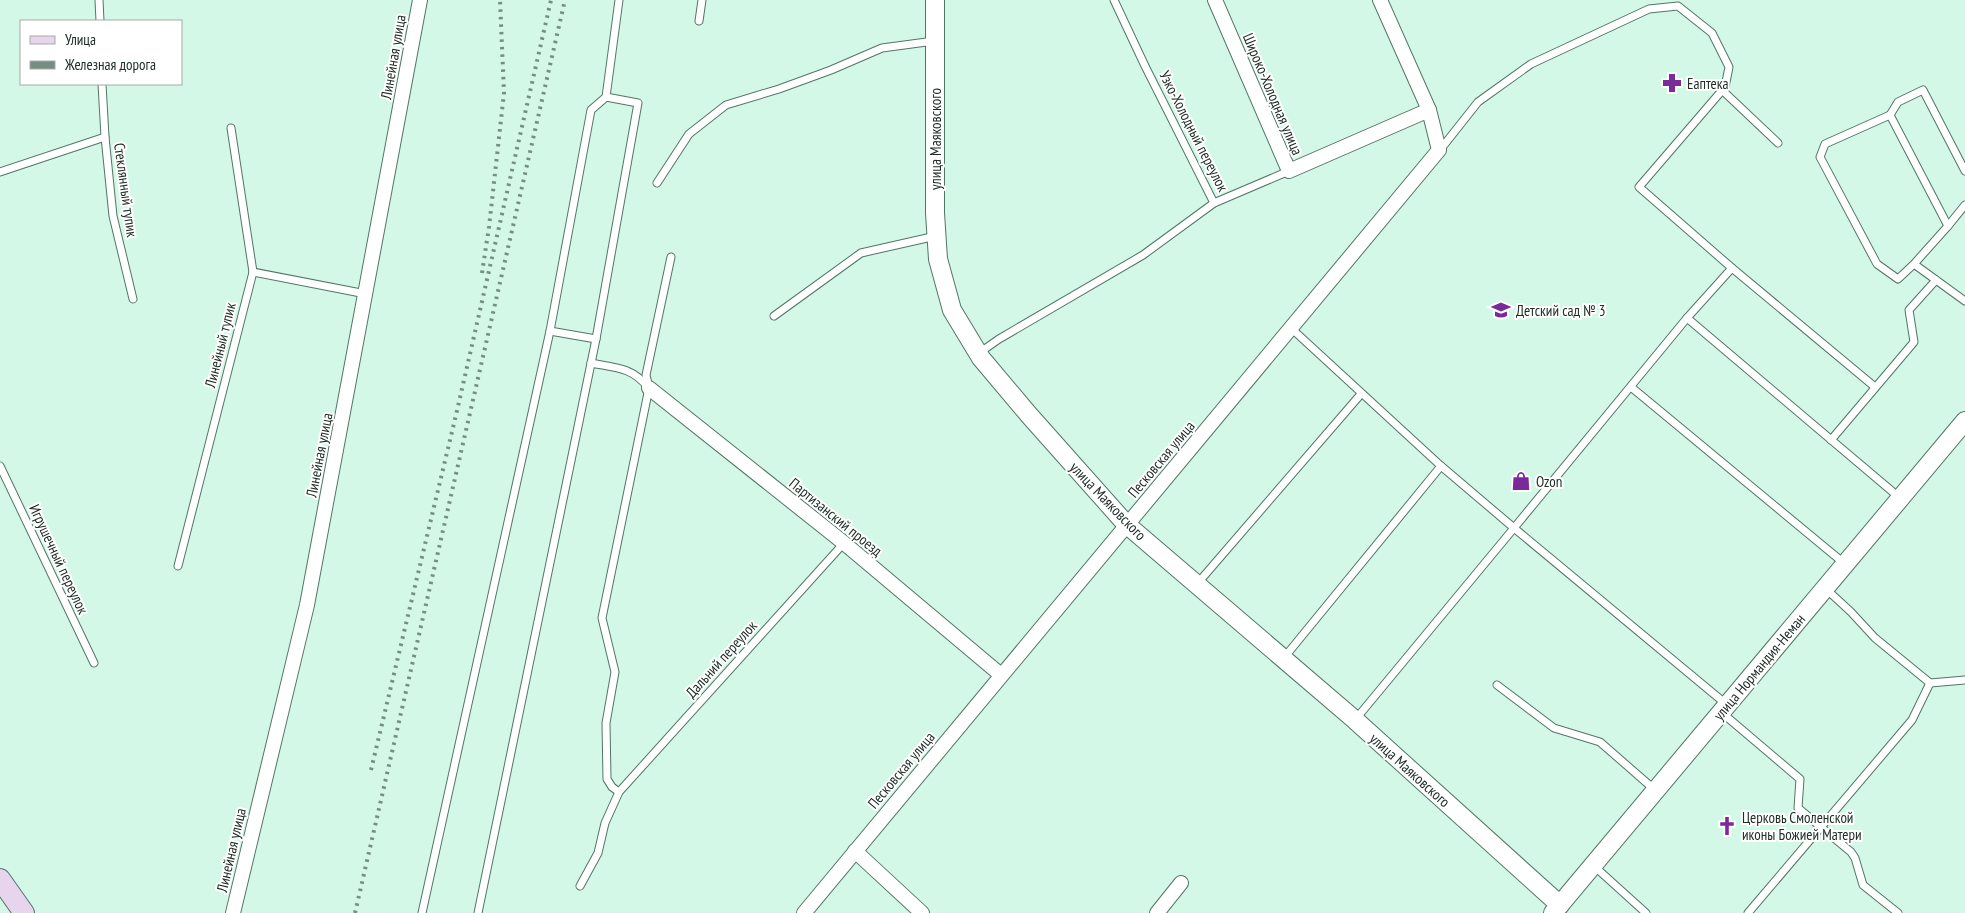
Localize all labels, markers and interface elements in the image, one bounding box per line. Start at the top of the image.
street label: Линейная улица [376,13,410,102]
legend [20,20,182,85]
text: Улица [65,30,96,49]
street label: Широко-Холодная улица [1239,30,1307,158]
text: Железная дорога [64,55,156,74]
street label: Узко-Холодный переулок [1155,67,1233,195]
pharmacy icon: Еаптека [1661,72,1683,94]
place label: Еаптека [1687,74,1729,93]
street label: улица Маяковского [926,88,945,190]
street label: Стеклянный тупик [110,142,142,239]
school or university icon: Детский сад № 3 [1490,299,1512,321]
street label: Линейный тупик [200,300,240,390]
place label: Детский сад № 3 [1516,301,1606,320]
street label: Линейная улица [301,411,336,500]
street label: Песковская улица [1123,417,1199,501]
street label: улица Маяковского [1066,458,1150,544]
shop icon: Ozon [1510,470,1532,492]
place label: Ozon [1536,472,1562,491]
street label: Партизанский проезд [786,474,887,561]
street label: Игрушечный переулок [25,501,93,617]
street label: улица Нормандия-Неман [1709,610,1809,724]
street label: Дальний переулок [681,616,761,702]
street label: Песковская улица [863,728,939,812]
street label: улица Маяковского [1366,729,1454,811]
street label: Линейная улица [212,806,250,895]
place label: Церковь Смоленской иконы Божией Матери [1742,808,1862,844]
church icon: Церковь Смоленской иконы Божией Матери [1716,815,1738,837]

